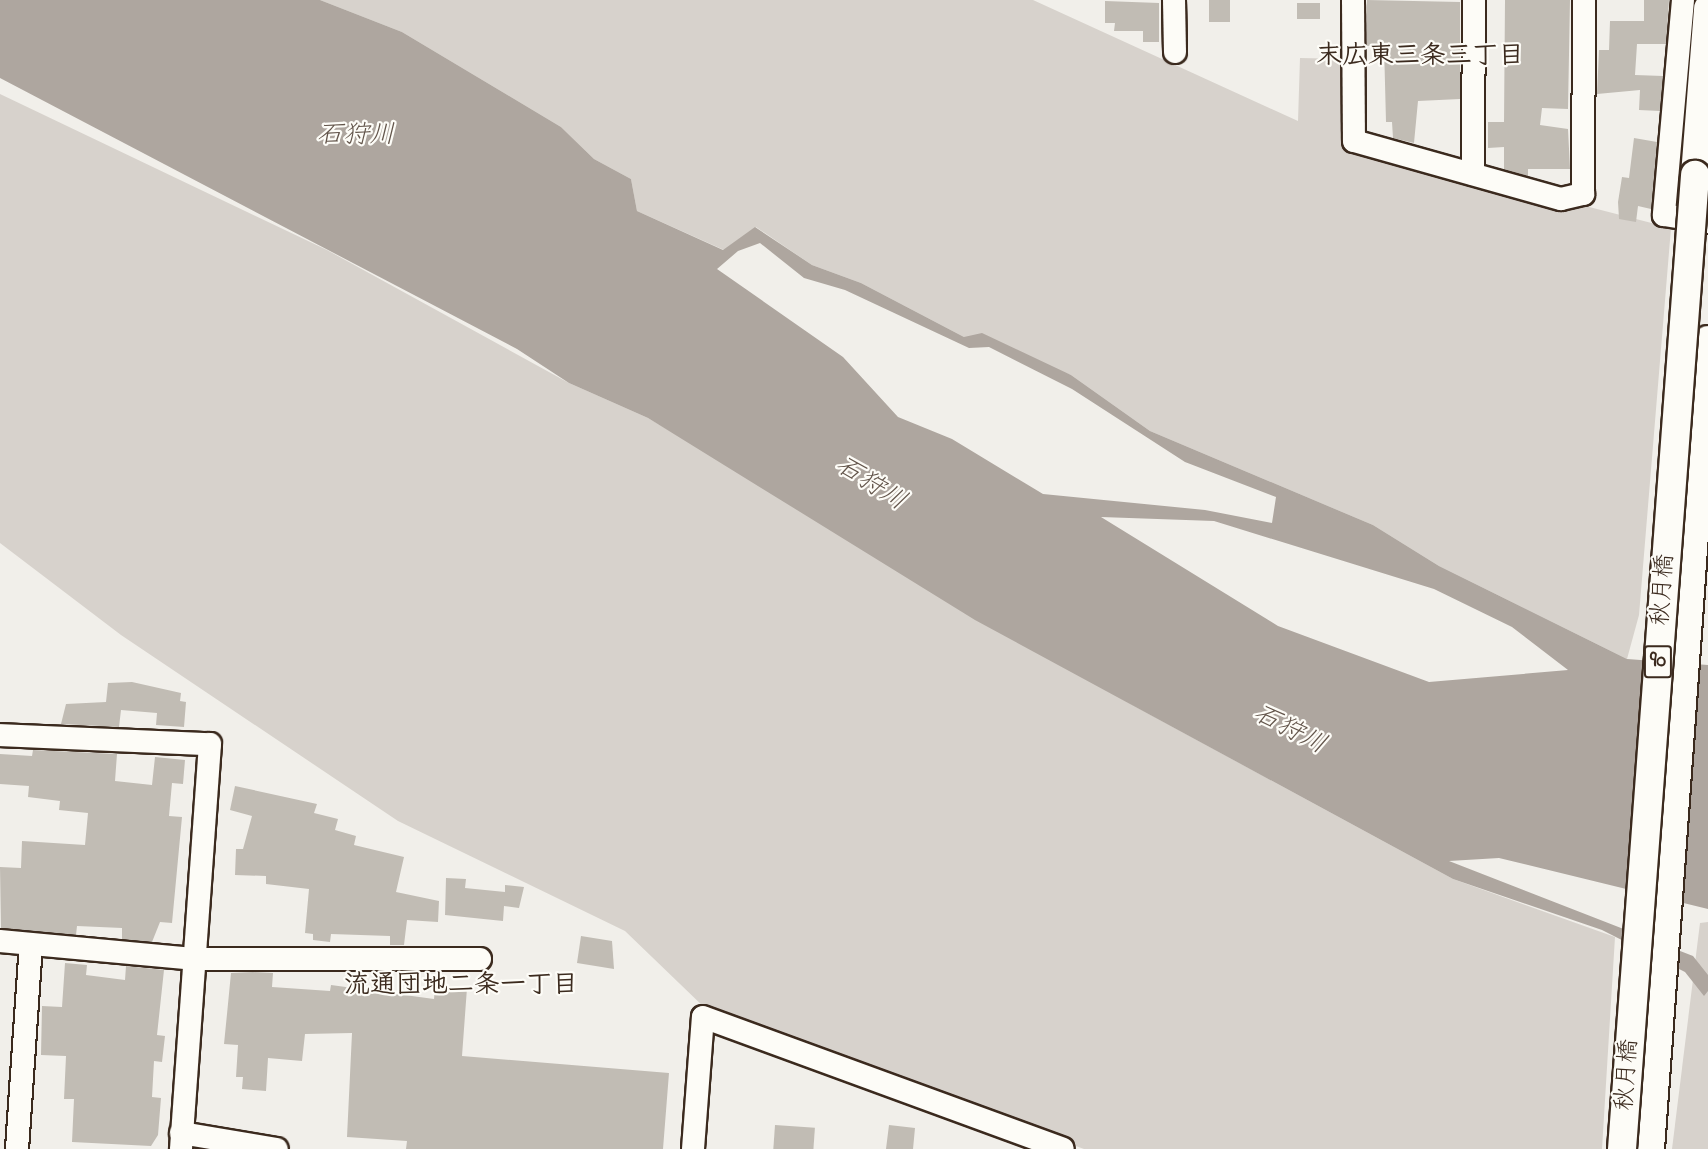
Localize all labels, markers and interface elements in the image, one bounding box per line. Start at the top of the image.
district label: 末広東三条三丁目 [1316,42,1524,74]
water label: 石狩川 [317,121,395,153]
water label: 石狩川 [829,451,911,519]
street label: 秋月橋 [1647,553,1681,627]
road number: 90 [1643,643,1673,681]
water label: 石狩川 [1247,699,1331,763]
district label: 流通団地二条一丁目 [344,971,578,1003]
street label: 秋月橋 [1611,1038,1645,1112]

